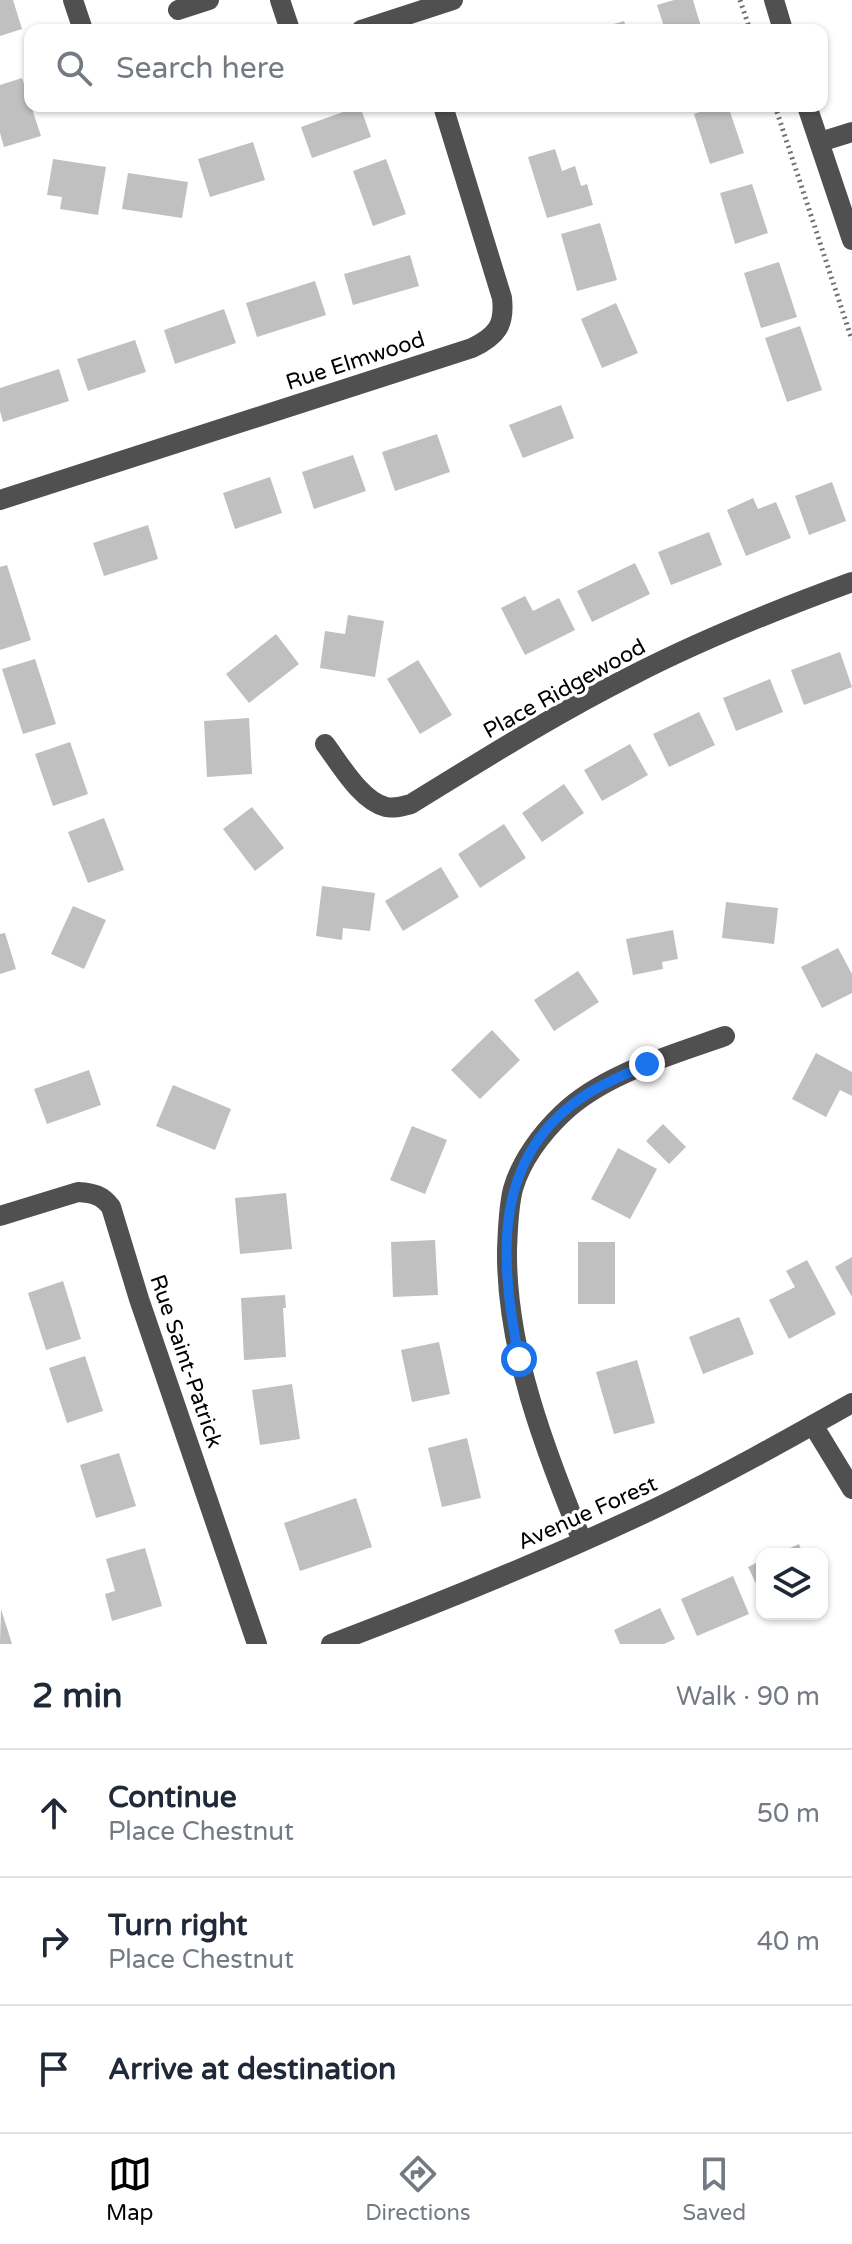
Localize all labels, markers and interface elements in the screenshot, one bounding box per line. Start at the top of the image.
search box [24,24,828,112]
icon: search [52,46,96,90]
text: Search here [116,50,285,87]
street label: Rue Elmwood [283,326,428,396]
street label: Place Ridgewood [479,634,650,744]
route end [629,1046,665,1082]
street label: Rue Saint-Patrick [144,1271,228,1451]
route start [501,1341,537,1377]
street label: Avenue Forest [514,1471,661,1555]
map controls [756,1548,828,1620]
button: layers [756,1548,828,1620]
text: 2 min [32,1676,123,1717]
text: Walk · 90 m [676,1681,820,1712]
text: Continue [108,1779,237,1816]
icon: ahead [32,1791,76,1835]
text: 50 m [757,1798,820,1829]
text: Place Chestnut [108,1816,294,1847]
text: Turn right [108,1907,248,1944]
icon: right [32,1919,76,1963]
text: 40 m [757,1926,820,1957]
text: Place Chestnut [108,1944,294,1975]
icon: arrive [32,2047,76,2091]
text: Arrive at destination [108,2051,396,2088]
tab: Map [106,2152,153,2226]
tab: Directions [365,2152,471,2226]
tab: Saved [682,2152,746,2226]

